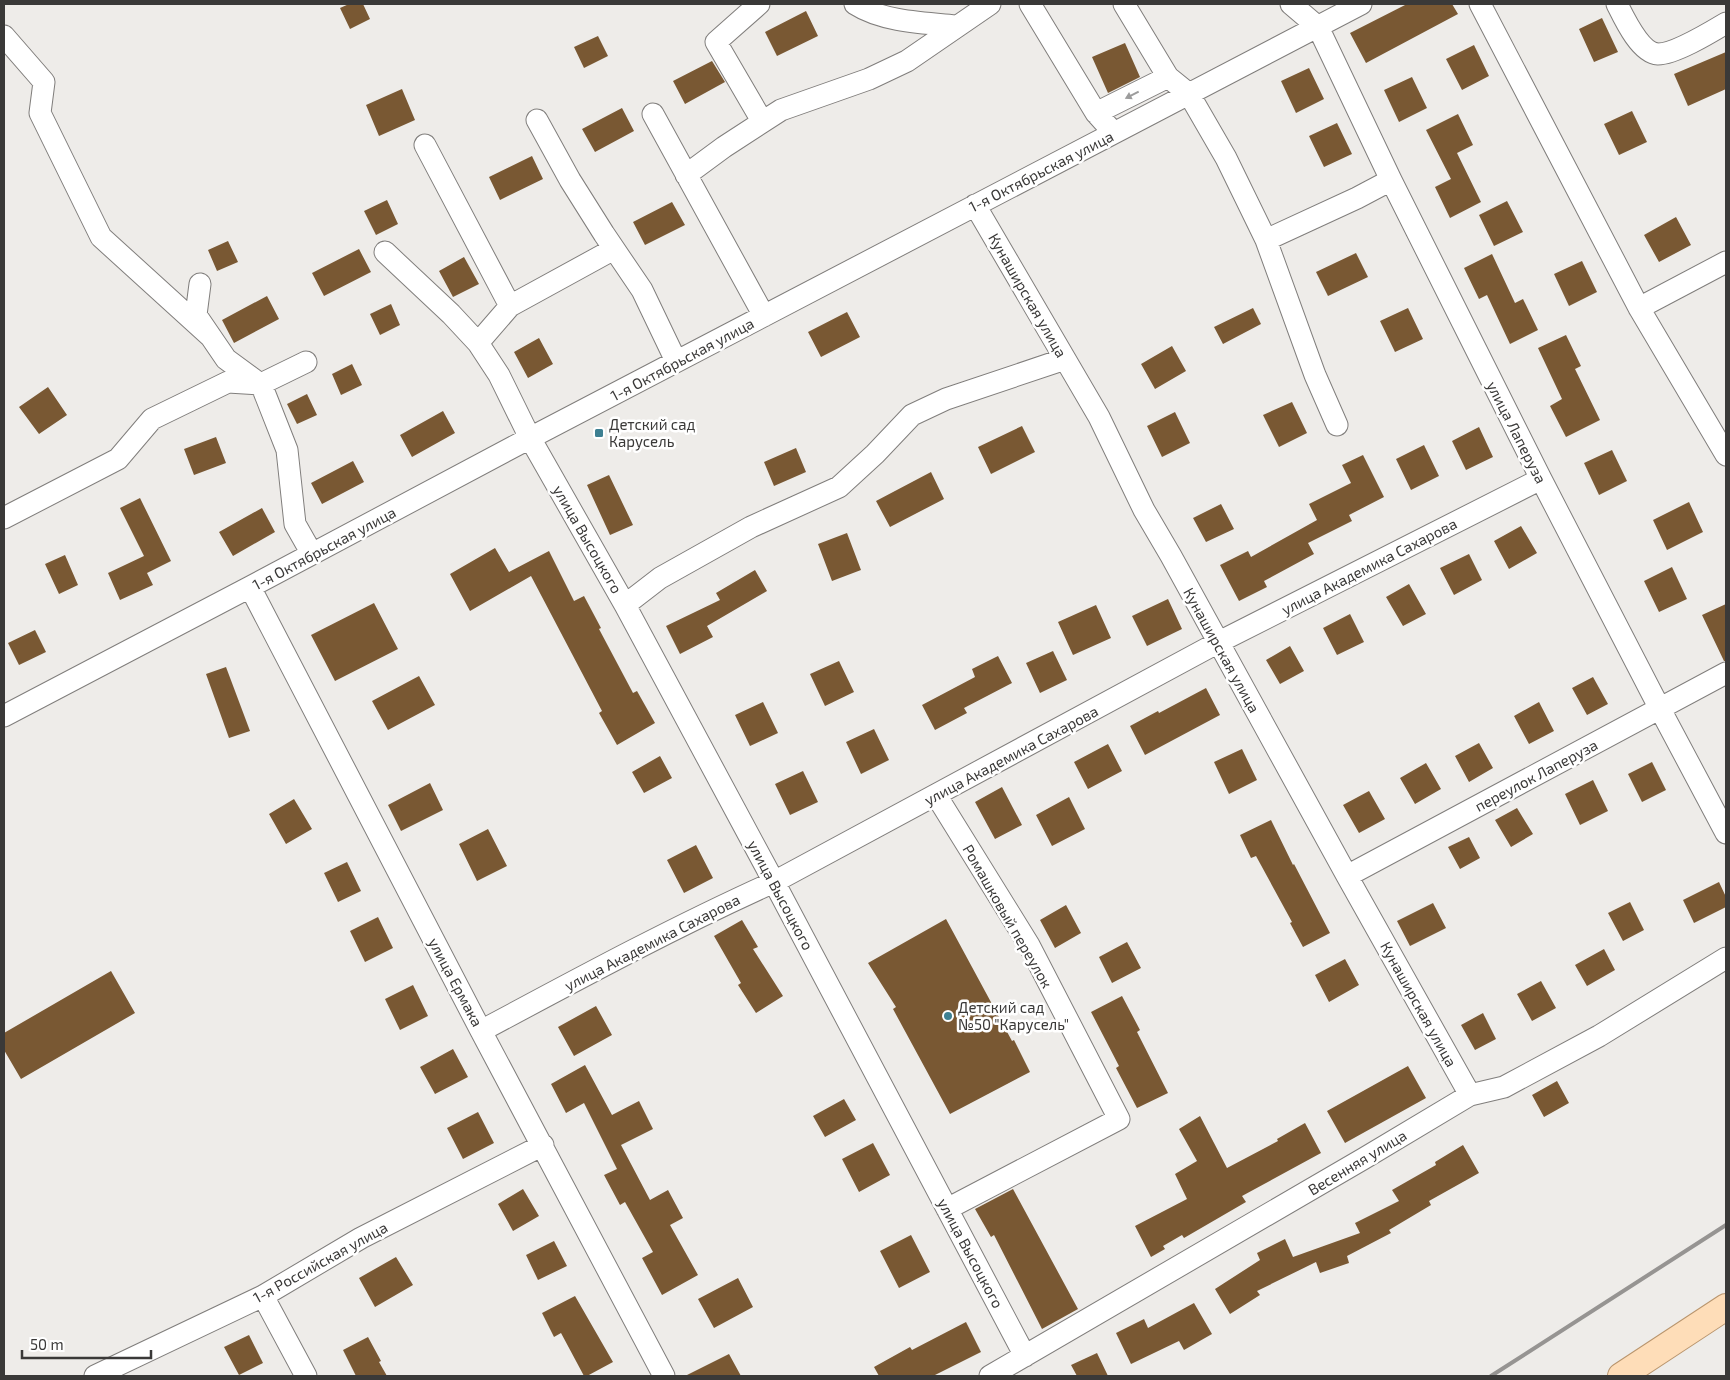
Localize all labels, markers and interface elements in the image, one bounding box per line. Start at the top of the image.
one-way arrow [1125,91,1139,99]
street label: 1-я Октябрьская улица [966,127,1117,216]
street label: Кунаширская улица [984,230,1071,361]
street label: 1-я Октябрьская улица [607,314,757,405]
street label: улица Лаперуза [1483,378,1551,487]
place label: Детский сад Карусель [609,415,695,451]
marker: Детский сад Карусель [593,427,605,439]
street label: улица Высоцкого [549,482,626,597]
street label: 1-я Октябрьская улица [249,503,399,594]
street label: улица Академика Сахарова [1278,514,1460,619]
street label: Кунаширская улица [1179,584,1264,716]
street label: улица Академика Сахарова [921,701,1102,809]
street label: переулок Лаперуза [1471,735,1601,816]
street label: улица Высоцкого [744,837,818,954]
street label: Ромашковый переулок [959,841,1056,991]
street label: улица Академика Сахарова [561,890,743,995]
street label: улица Ермака [424,934,487,1030]
street label: Кунаширская улица [1376,938,1461,1070]
place label: Детский сад №50 "Карусель" [958,998,1069,1034]
marker: Детский сад №50 "Карусель" [942,1010,954,1022]
street label: Весенняя улица [1304,1126,1410,1199]
street label: улица Высоцкого [934,1195,1008,1312]
street label: 1-я Российская улица [250,1218,391,1307]
scale bar [22,1328,151,1360]
text: 50 m [30,1335,64,1353]

